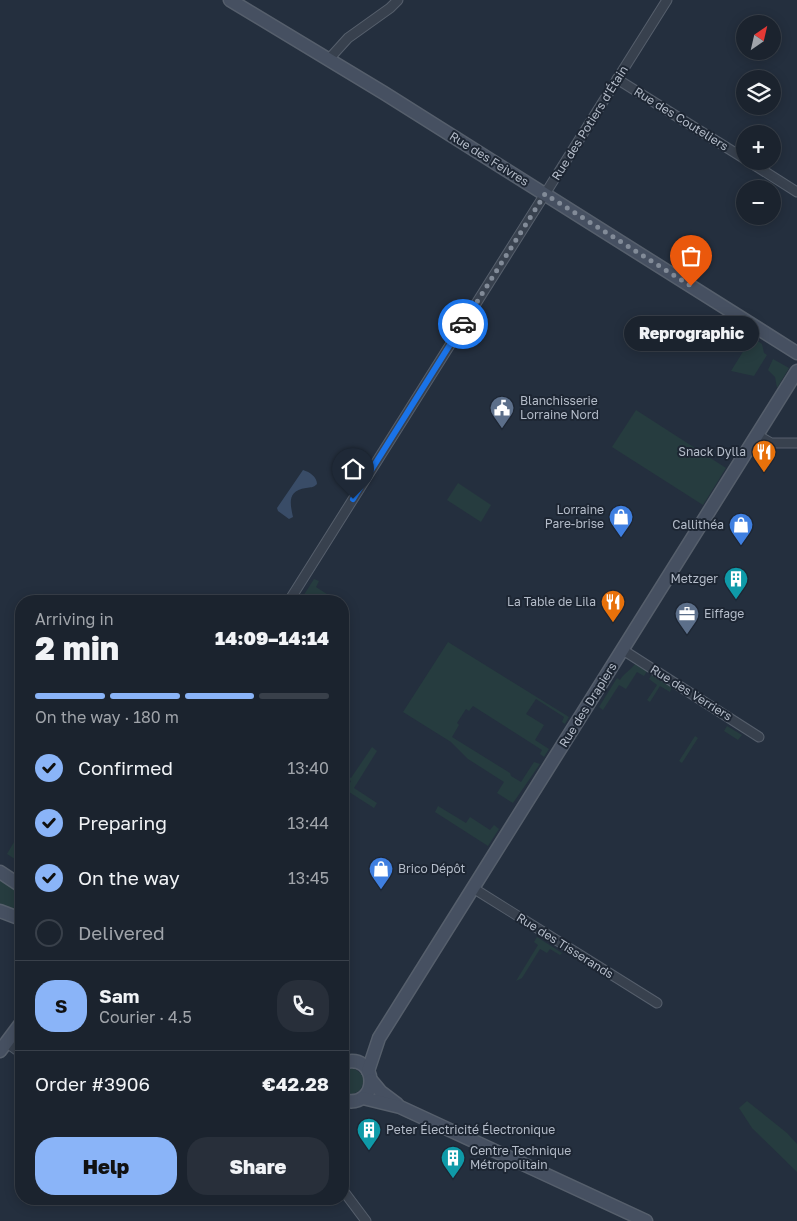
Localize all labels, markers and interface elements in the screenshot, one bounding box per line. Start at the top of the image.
north arrow [736,15,781,60]
map controls [736,15,781,225]
street label: Rue des Potiers d'Étain [548,63,631,183]
button: layers [736,70,781,115]
street label: Rue des Couteliers [631,84,731,154]
button: + [736,125,781,170]
street label: Rue des Feivres [447,128,532,189]
button: − [736,180,781,225]
pin [670,235,712,286]
icon: bag [677,242,705,270]
courier [438,299,488,349]
icon: car [449,310,477,338]
callout: Reprographic [624,316,758,351]
text: Reprographic [639,323,744,343]
place label: Blanchisserie Lorraine Nord [520,393,599,422]
public building icon: Blanchisserie Lorraine Nord [489,395,515,429]
restaurant icon: Snack Dylla [751,439,777,473]
place label: Snack Dylla [678,444,746,459]
pin [332,448,374,499]
icon: home [339,455,367,483]
place label: Lorraine Pare-brise [545,502,604,531]
shop icon: Lorraine Pare-brise [608,504,634,538]
shop icon: Callithéa [728,512,754,546]
place label: Callithéa [672,517,724,532]
building icon: Metzger [723,566,749,600]
place label: Metzger [671,571,718,586]
restaurant icon: La Table de Lila [600,589,626,623]
place label: La Table de Lila [507,594,596,609]
office icon: Eiffage [674,601,700,635]
place label: Eiffage [704,606,744,621]
text: Arriving in [35,609,114,629]
text: 14:09–14:14 [215,626,329,649]
text: 2 min [35,629,119,667]
street label: Rue des Drapiers [555,660,620,750]
street label: Rue des Verriers [648,661,735,724]
text: On the way · 180 m [35,707,179,727]
icon: check [35,754,63,782]
text: Confirmed [78,756,173,779]
text: 13:40 [287,758,329,778]
icon: check [35,809,63,837]
text: Preparing [78,811,167,834]
text: 13:44 [288,813,329,833]
shop icon: Brico Dépôt [368,856,394,890]
place label: Brico Dépôt [398,861,466,876]
icon: check [35,864,63,892]
text: On the way [78,866,180,889]
text: 13:45 [288,868,329,888]
street label: Rue des Tisserands [514,910,617,982]
text: Delivered [78,921,165,944]
button: phone [277,980,329,1032]
text: Sam [99,984,139,1007]
text: S [55,994,67,1017]
text: Courier · 4.5 [99,1007,192,1027]
text: Order #3906 [35,1072,150,1095]
text: €42.28 [262,1072,329,1095]
building icon: Peter Électricité Électronique [356,1117,382,1151]
place label: Peter Électricité Électronique [386,1122,555,1137]
button: Help [35,1137,177,1195]
button: Share [187,1137,329,1195]
place label: Centre Technique Métropolitain [470,1143,571,1172]
building icon: Centre Technique Métropolitain [440,1145,466,1179]

